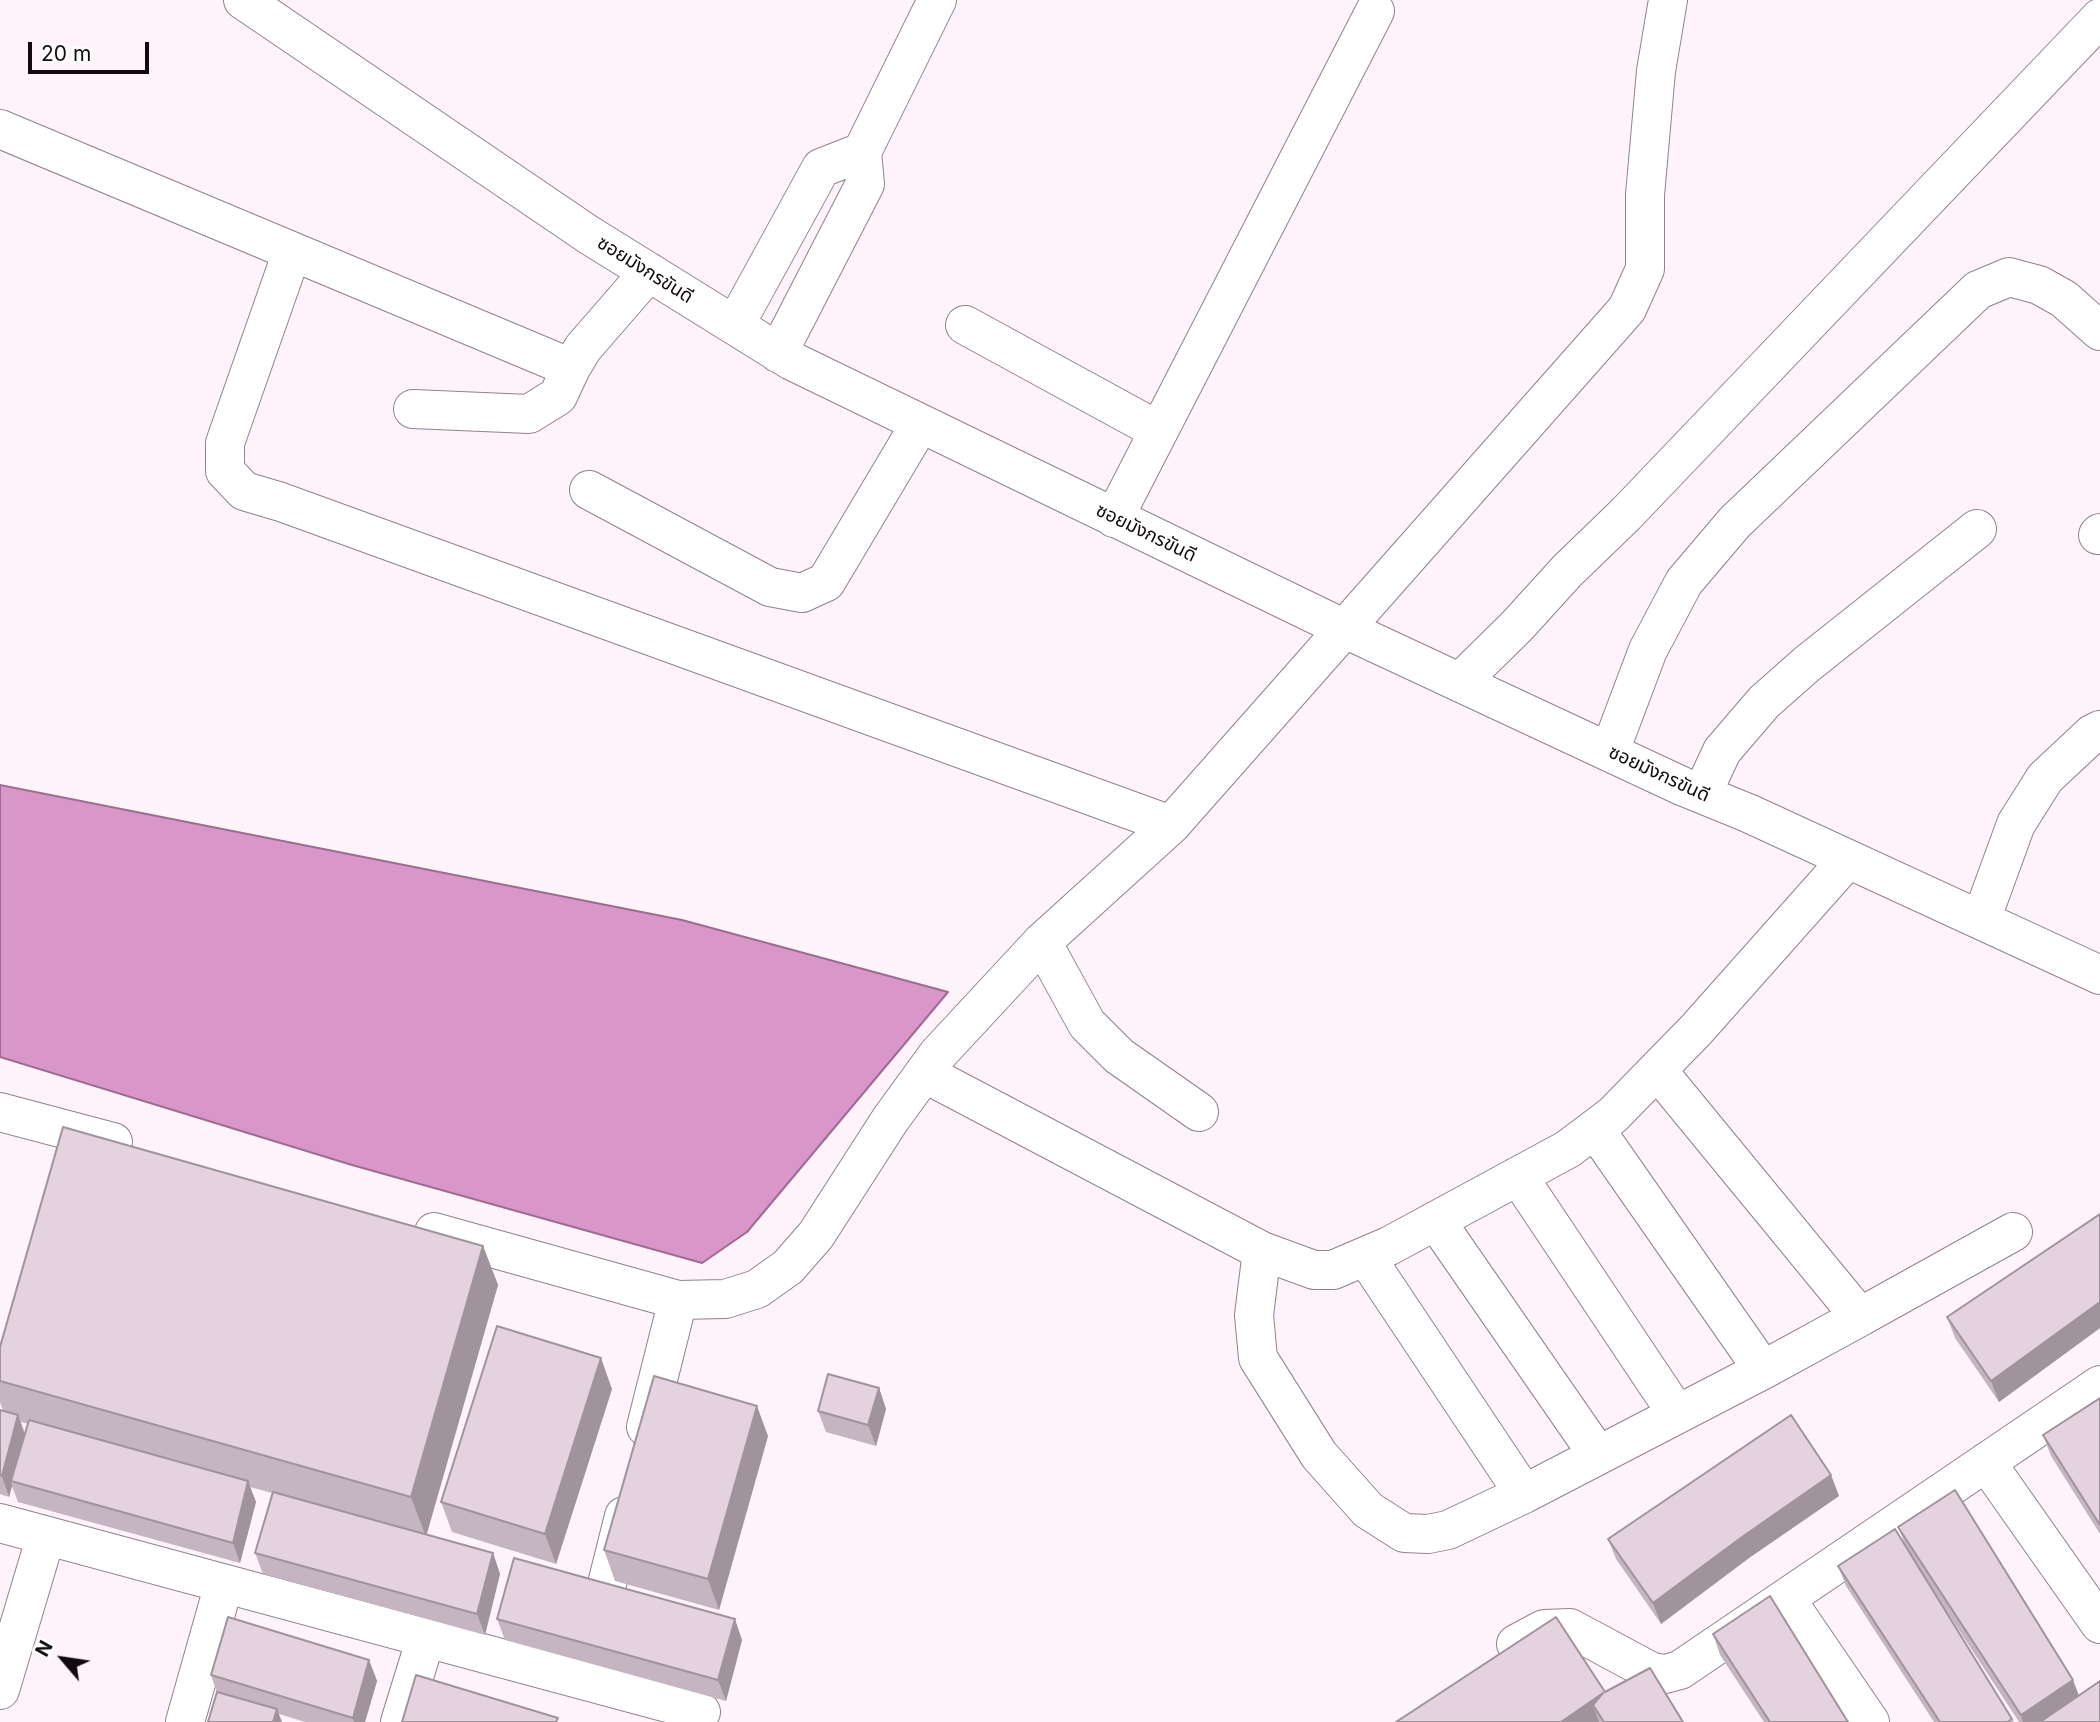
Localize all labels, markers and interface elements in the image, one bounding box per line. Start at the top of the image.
scale bar [32,28,152,72]
text: 20 m [41,41,91,66]
street label: ซอยมังกรขันดี [593,231,697,309]
street label: ซอยมังกรขันดี [1092,499,1200,567]
street label: ซอยมังกรขันดี [1605,741,1713,807]
north arrow [28,1624,98,1694]
text: N [31,1637,58,1660]

